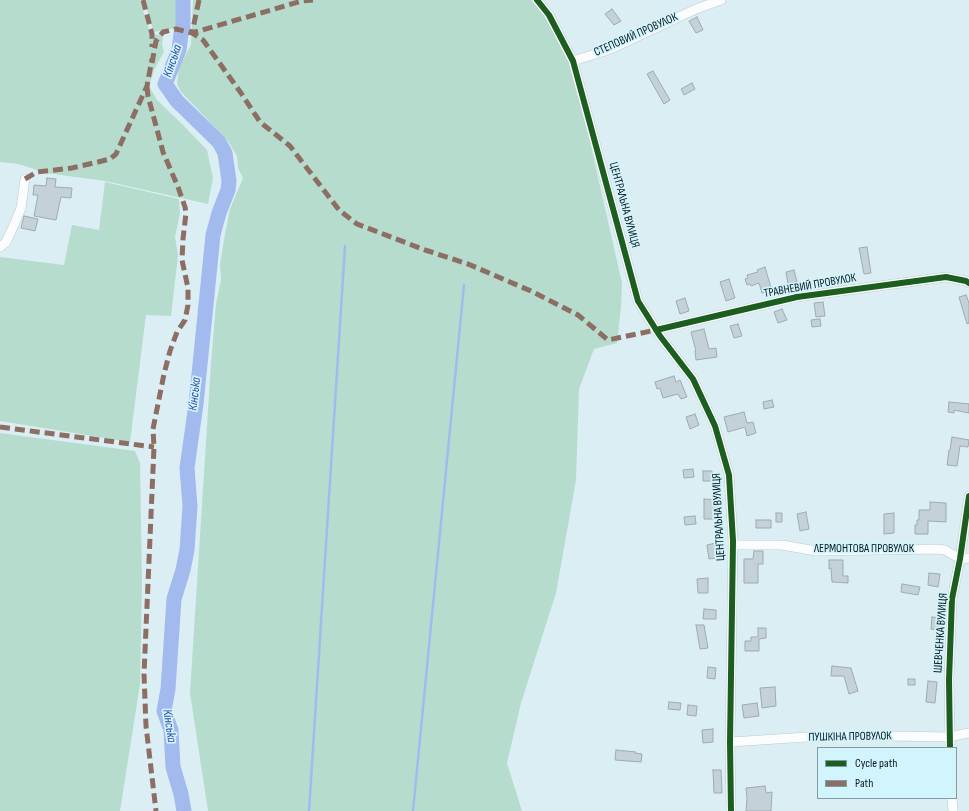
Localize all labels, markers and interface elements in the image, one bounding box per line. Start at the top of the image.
street label: СТЕПОВИЙ ПРОВУЛОК [592,10,680,60]
water label: Кінська [160,43,186,79]
street label: ЦЕНТРАЛЬНА ВУЛИЦЯ [606,161,642,249]
street label: ТРАВНЕВИЙ ПРОВУЛОК [763,271,857,301]
water label: Кінська [185,377,205,411]
street label: ЦЕНТРАЛЬНА ВУЛИЦЯ [710,473,728,561]
street label: ЛЕРМОНТОВА ПРОВУЛОК [814,542,914,556]
street label: ШЕВЧЕНКА ВУЛИЦЯ [931,592,951,674]
water label: Кінська [159,708,179,744]
street label: ПУШКІНА ПРОВУЛОК [808,729,892,745]
legend [817,747,957,799]
text: Cycle path [855,756,897,771]
text: Path [855,776,873,791]

